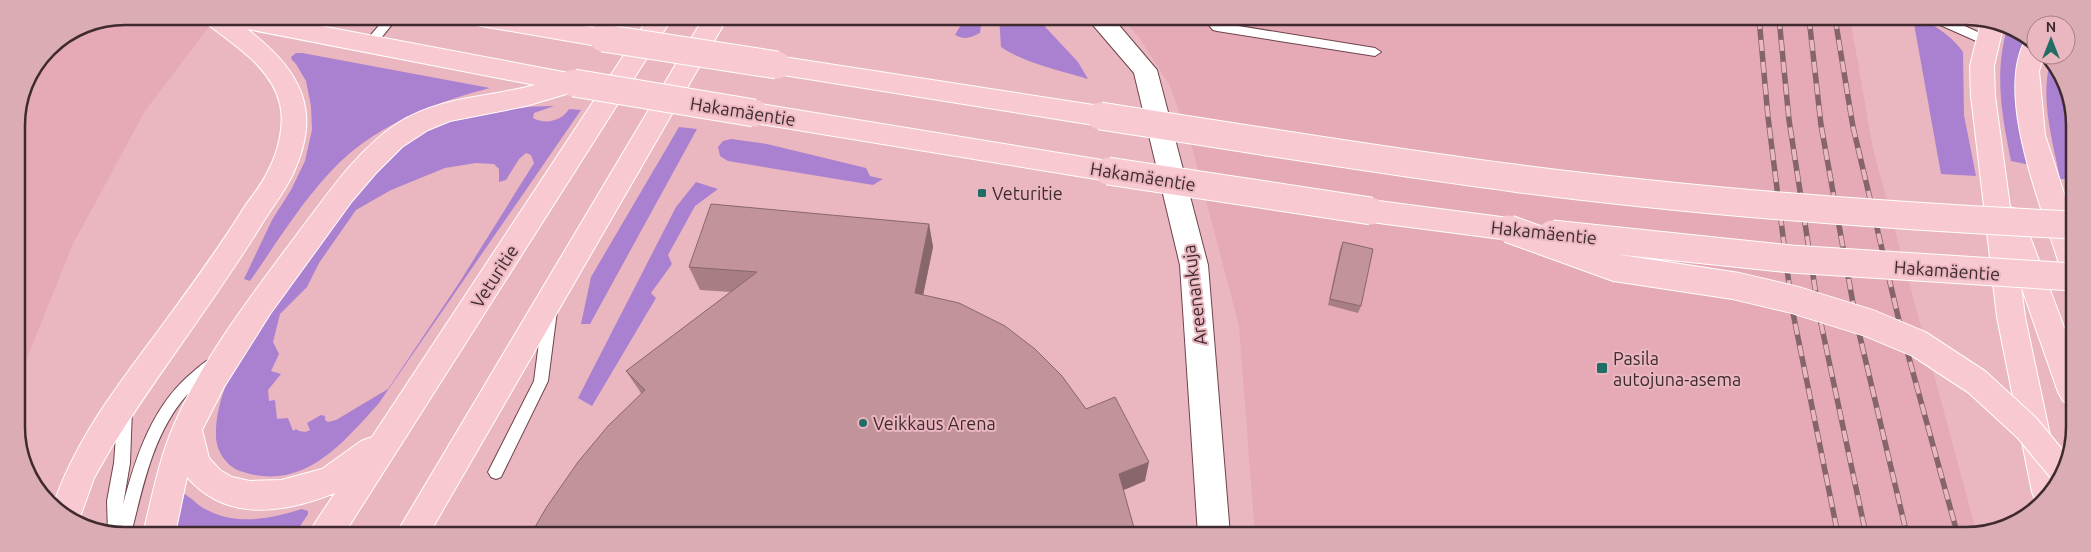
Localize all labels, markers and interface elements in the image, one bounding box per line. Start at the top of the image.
north arrow [2026,15,2076,65]
text: N [2046,19,2056,35]
street label: Hakamäentie [689,93,797,129]
street label: Hakamäentie [1089,158,1197,194]
place label: Veturitie [992,183,1063,203]
marker: Veturitie [976,187,988,199]
street label: Hakamäentie [1490,216,1598,248]
street label: Veturitie [466,241,522,311]
street label: Areenankuja [1178,244,1210,346]
street label: Hakamäentie [1893,256,2001,284]
place label: Pasila autojuna-asema [1613,348,1741,389]
marker: Pasila autojuna-asema [1595,361,1609,375]
place label: Veikkaus Arena [873,413,996,433]
marker: Veikkaus Arena [857,417,869,429]

